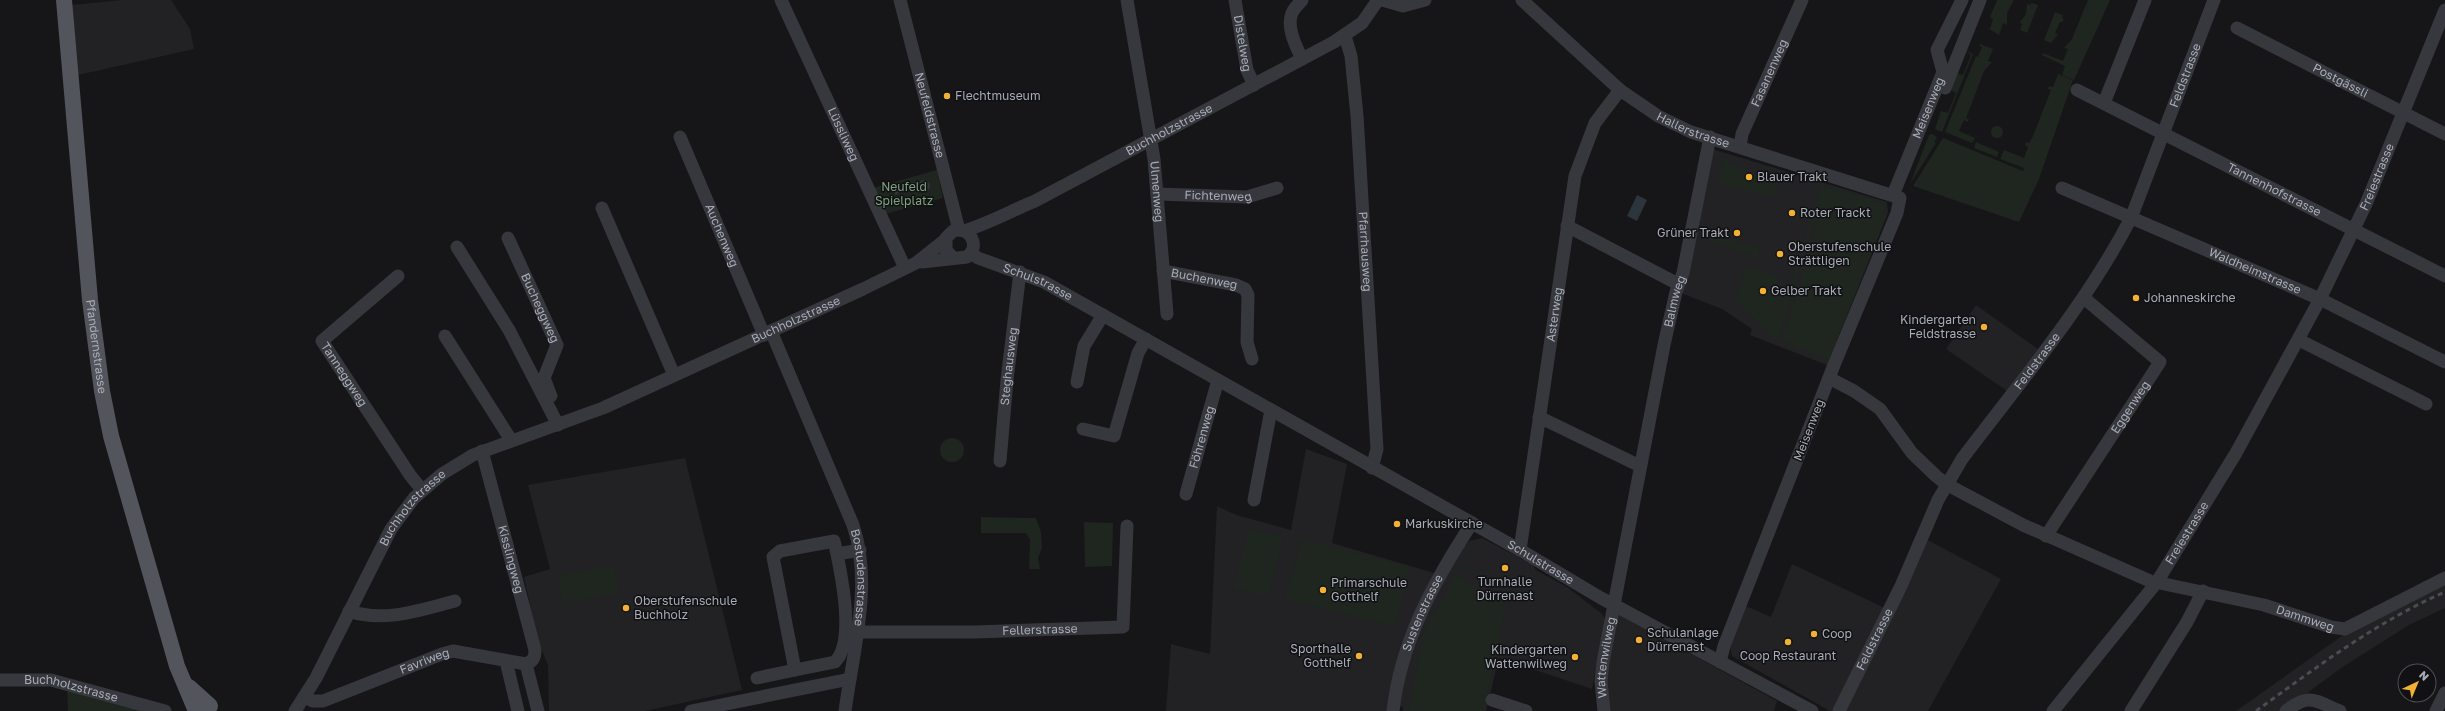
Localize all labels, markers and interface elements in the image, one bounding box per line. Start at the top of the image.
street label: Distelweg [1231,14,1255,73]
street label: Fasanenweg [1747,37,1791,109]
street label: Feldstrasse [2166,41,2204,109]
street label: Postgässli [2310,60,2371,101]
street label: Neufeldstrasse [912,71,948,160]
street label: Meisenweg [1909,75,1947,141]
place label: Flechtmuseum [955,88,1041,103]
marker: Flechtmuseum [942,91,952,101]
street label: Buchholzstrasse [1123,100,1215,158]
street label: Lüssliweg [825,105,863,163]
street label: Hallerstrasse [1654,108,1732,151]
street label: Freiestrasse [2356,141,2397,213]
street label: Tannenhofstrasse [2225,159,2324,219]
street label: Ulmenweg [1147,160,1167,223]
place label: Blauer Trakt [1757,169,1827,184]
marker: Blauer Trakt [1744,172,1754,182]
park label: Neufeld Spielplatz [875,179,933,208]
street label: Fichtenweg [1184,187,1253,205]
street label: Auchenweg [702,201,742,269]
place label: Roter Trackt [1800,205,1871,220]
marker: Roter Trackt [1787,208,1797,218]
street label: Pfarrhausweg [1356,211,1376,292]
place label: Grüner Trakt [1657,225,1729,240]
marker: Grüner Trakt [1732,228,1742,238]
place label: Oberstufenschule Strättligen [1788,239,1891,268]
street label: Waldheimstrasse [2206,244,2304,297]
marker: Oberstufenschule Strättligen [1775,249,1785,259]
street label: Schulstrasse [1001,260,1076,304]
street label: Buchenweg [1170,265,1239,292]
street label: Bucheggweg [518,271,563,345]
street label: Balmweg [1660,273,1689,329]
place label: Gelber Trakt [1771,283,1842,298]
street label: Asterweg [1543,286,1566,343]
marker: Gelber Trakt [1758,286,1768,296]
place label: Johanneskirche [2144,290,2236,305]
street label: Buchholzstrasse [749,292,842,346]
marker: Johanneskirche [2131,293,2141,303]
street label: Pfandernstrasse [83,298,110,395]
place label: Kindergarten Feldstrasse [1900,312,1976,341]
marker: Kindergarten Feldstrasse [1979,322,1989,332]
street label: Steghausweg [997,327,1020,406]
street label: Feldstrasse [2010,329,2063,392]
street label: Tanneggweg [318,339,371,409]
street label: Eggenweg [2107,378,2153,436]
street label: Meisenweg [1790,397,1827,463]
street label: Föhrenweg [1186,404,1217,470]
street label: Buchholzstrasse [376,466,449,548]
street label: Freiestrasse [2162,499,2211,567]
place label: Markuskirche [1405,516,1483,531]
marker: Markuskirche [1392,519,1402,529]
street label: Kisslingweg [495,523,528,595]
street label: Bostudenstrasse [848,527,870,627]
street label: Schulstrasse [1505,536,1577,587]
marker: Turnhalle Dürrenast [1500,563,1510,573]
street label: Sustenstrasse [1399,572,1446,653]
place label: Turnhalle Dürrenast [1476,574,1534,603]
place label: Primarschule Gotthelf [1331,575,1407,604]
marker: Primarschule Gotthelf [1318,585,1328,595]
place label: Oberstufenschule Buchholz [634,593,737,622]
street label: Dammweg [2274,601,2336,635]
marker: Oberstufenschule Buchholz [621,603,631,613]
street label: Feldstrasse [1852,606,1896,673]
street label: Wattenwilweg [1593,616,1619,699]
street label: Fellerstrasse [1002,621,1078,638]
place label: Schulanlage Dürrenast [1647,625,1719,654]
place label: Coop [1822,626,1852,641]
marker: Coop [1809,629,1819,639]
marker: Schulanlage Dürrenast [1634,635,1644,645]
marker: Coop Restaurant [1783,637,1793,647]
place label: Sporthalle Gotthelf [1290,641,1352,670]
place label: Kindergarten Wattenwilweg [1485,642,1567,671]
street label: Favriweg [397,644,451,677]
place label: Coop Restaurant [1740,648,1836,663]
marker: Sporthalle Gotthelf [1354,651,1364,661]
marker: Kindergarten Wattenwilweg [1570,652,1580,662]
north arrow [2397,663,2437,703]
text: N [2417,668,2432,683]
street label: Buchholzstrasse [24,672,120,705]

